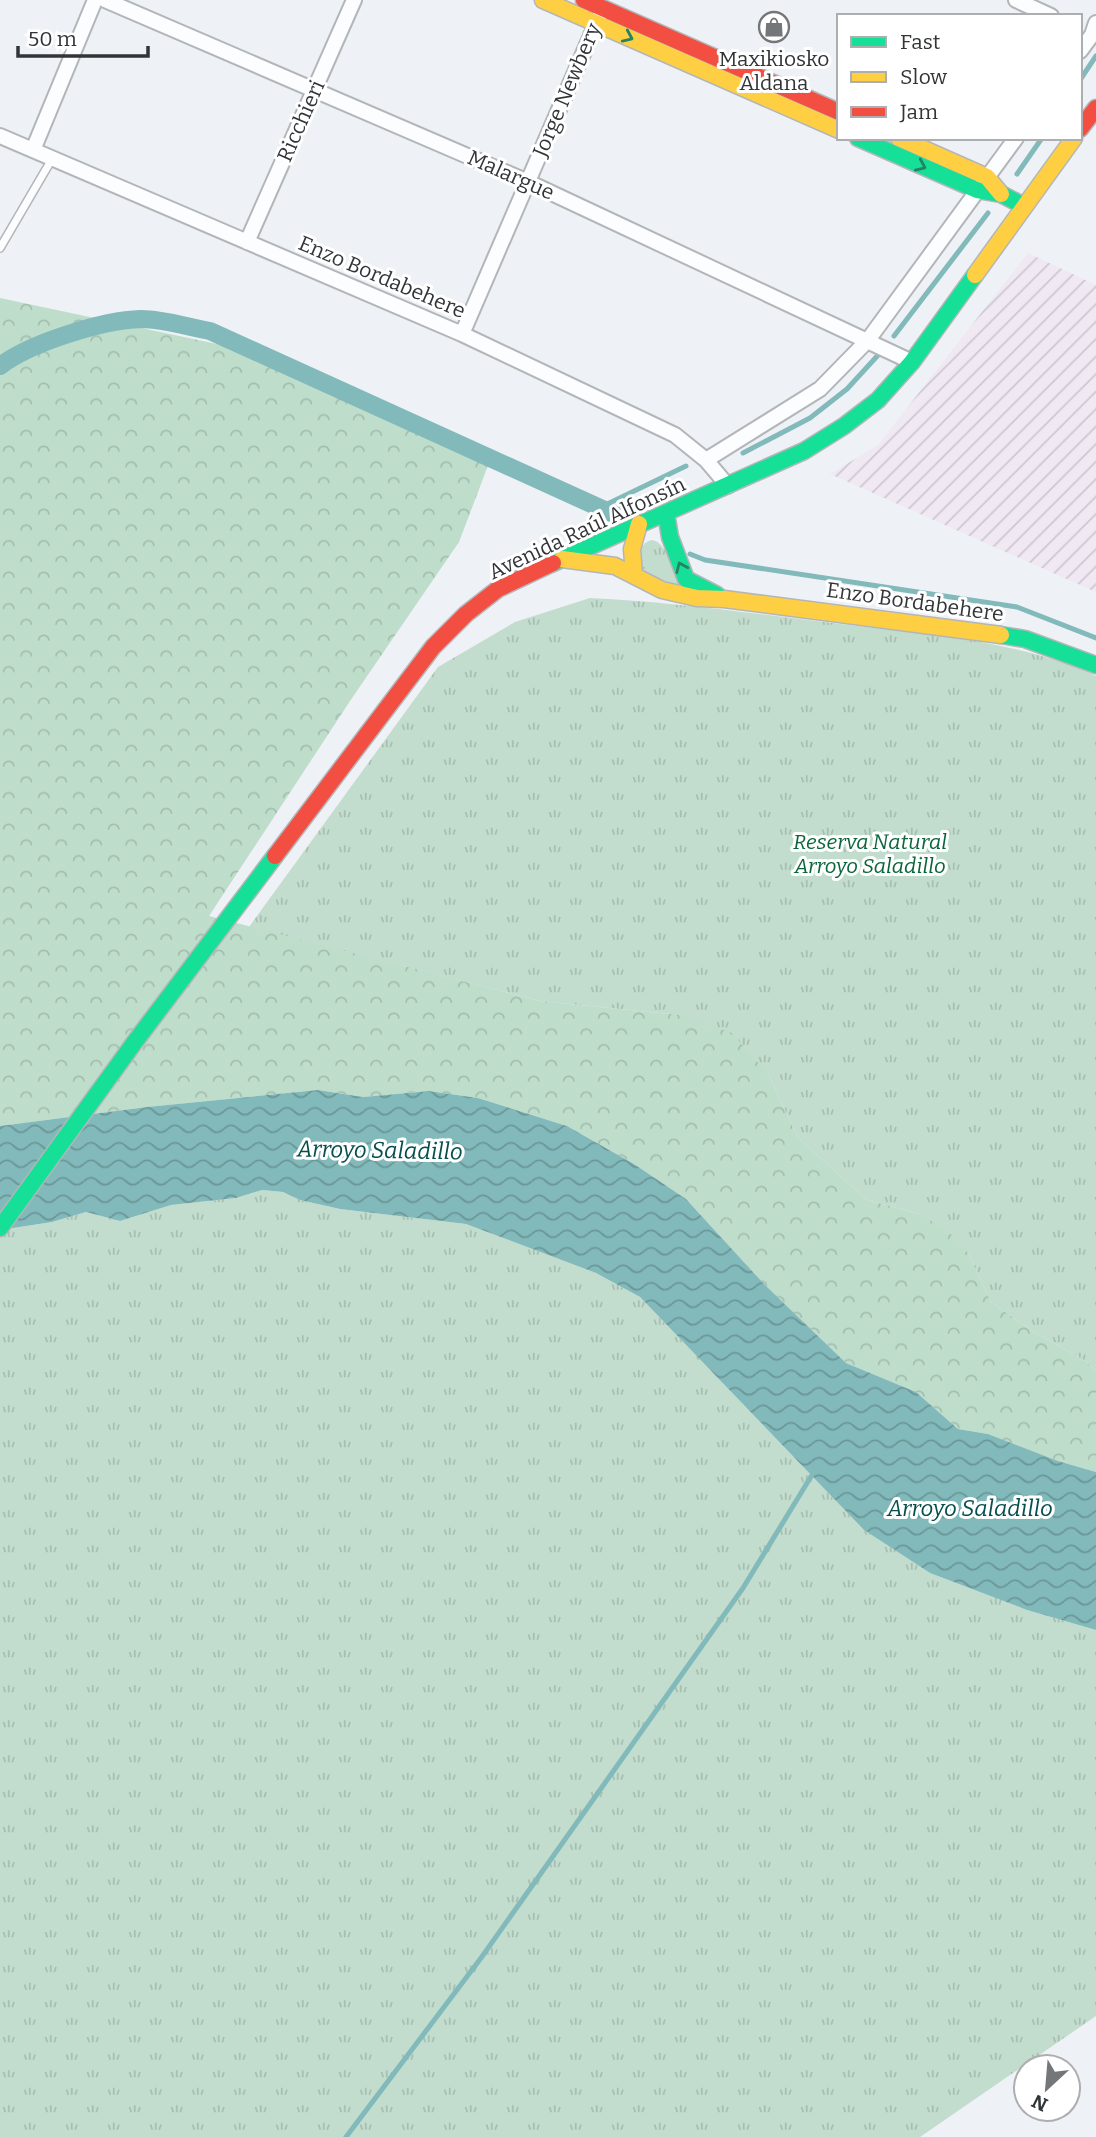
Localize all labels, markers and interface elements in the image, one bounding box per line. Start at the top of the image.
shop icon: Maxikiosko Aldana [757,10,791,44]
scale bar [18,14,147,58]
legend [837,14,1082,140]
street label: Jorge Newbery [527,18,607,162]
text: 50 m [28,26,77,52]
one-way arrow [620,29,633,43]
text: Fast [900,29,941,55]
place label: Maxikiosko Aldana [719,46,829,96]
text: Slow [900,64,947,90]
street label: Ricchieri [272,76,330,166]
text: Jam [899,99,938,125]
street label: Malargue [464,144,558,206]
one-way arrow [913,158,926,172]
street label: Enzo Bordabehere [295,230,469,324]
street label: Avenida Raúl Alfonsín [484,471,690,585]
one-way arrow [675,562,689,574]
street label: Enzo Bordabehere [825,577,1005,627]
park label: Reserva Natural Arroyo Saladillo [793,829,947,879]
water label: Arroyo Saladillo [296,1135,463,1165]
water label: Arroyo Saladillo [886,1494,1053,1522]
north arrow [1012,2053,1082,2123]
text: N [1028,2089,1051,2116]

